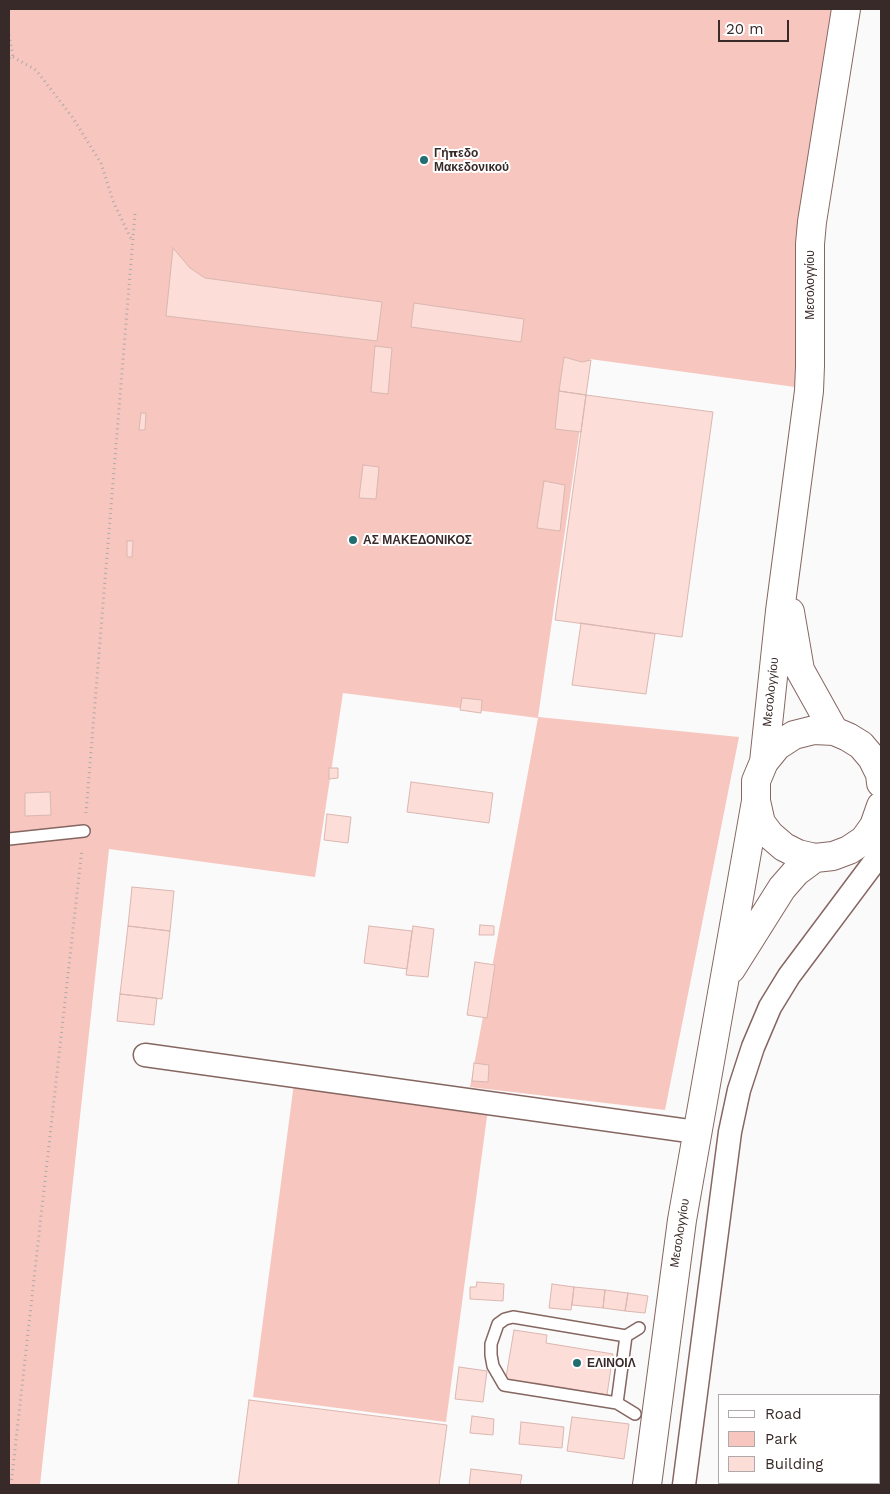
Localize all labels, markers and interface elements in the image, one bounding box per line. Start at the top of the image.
scale bar [720,10,791,42]
text: 20 m [726,20,764,38]
place label: Γήπεδο Μακεδονικού [434,146,509,174]
marker: Γήπεδο Μακεδονικού [418,154,430,166]
street label: Μεσολογγίου [803,250,817,320]
place label: ΑΣ ΜΑΚΕΔΟΝΙΚΟΣ [363,533,472,547]
marker: ΑΣ ΜΑΚΕΔΟΝΙΚΟΣ [347,534,359,546]
street label: Μεσολογγίου [760,657,782,727]
street label: Μεσολογγίου [667,1198,693,1268]
place label: ΕΛΙΝΟΙΛ [587,1356,636,1370]
marker: ΕΛΙΝΟΙΛ [571,1357,583,1369]
legend [718,1394,880,1484]
text: Road [765,1405,802,1423]
text: Park [765,1430,797,1448]
text: Building [765,1455,823,1473]

